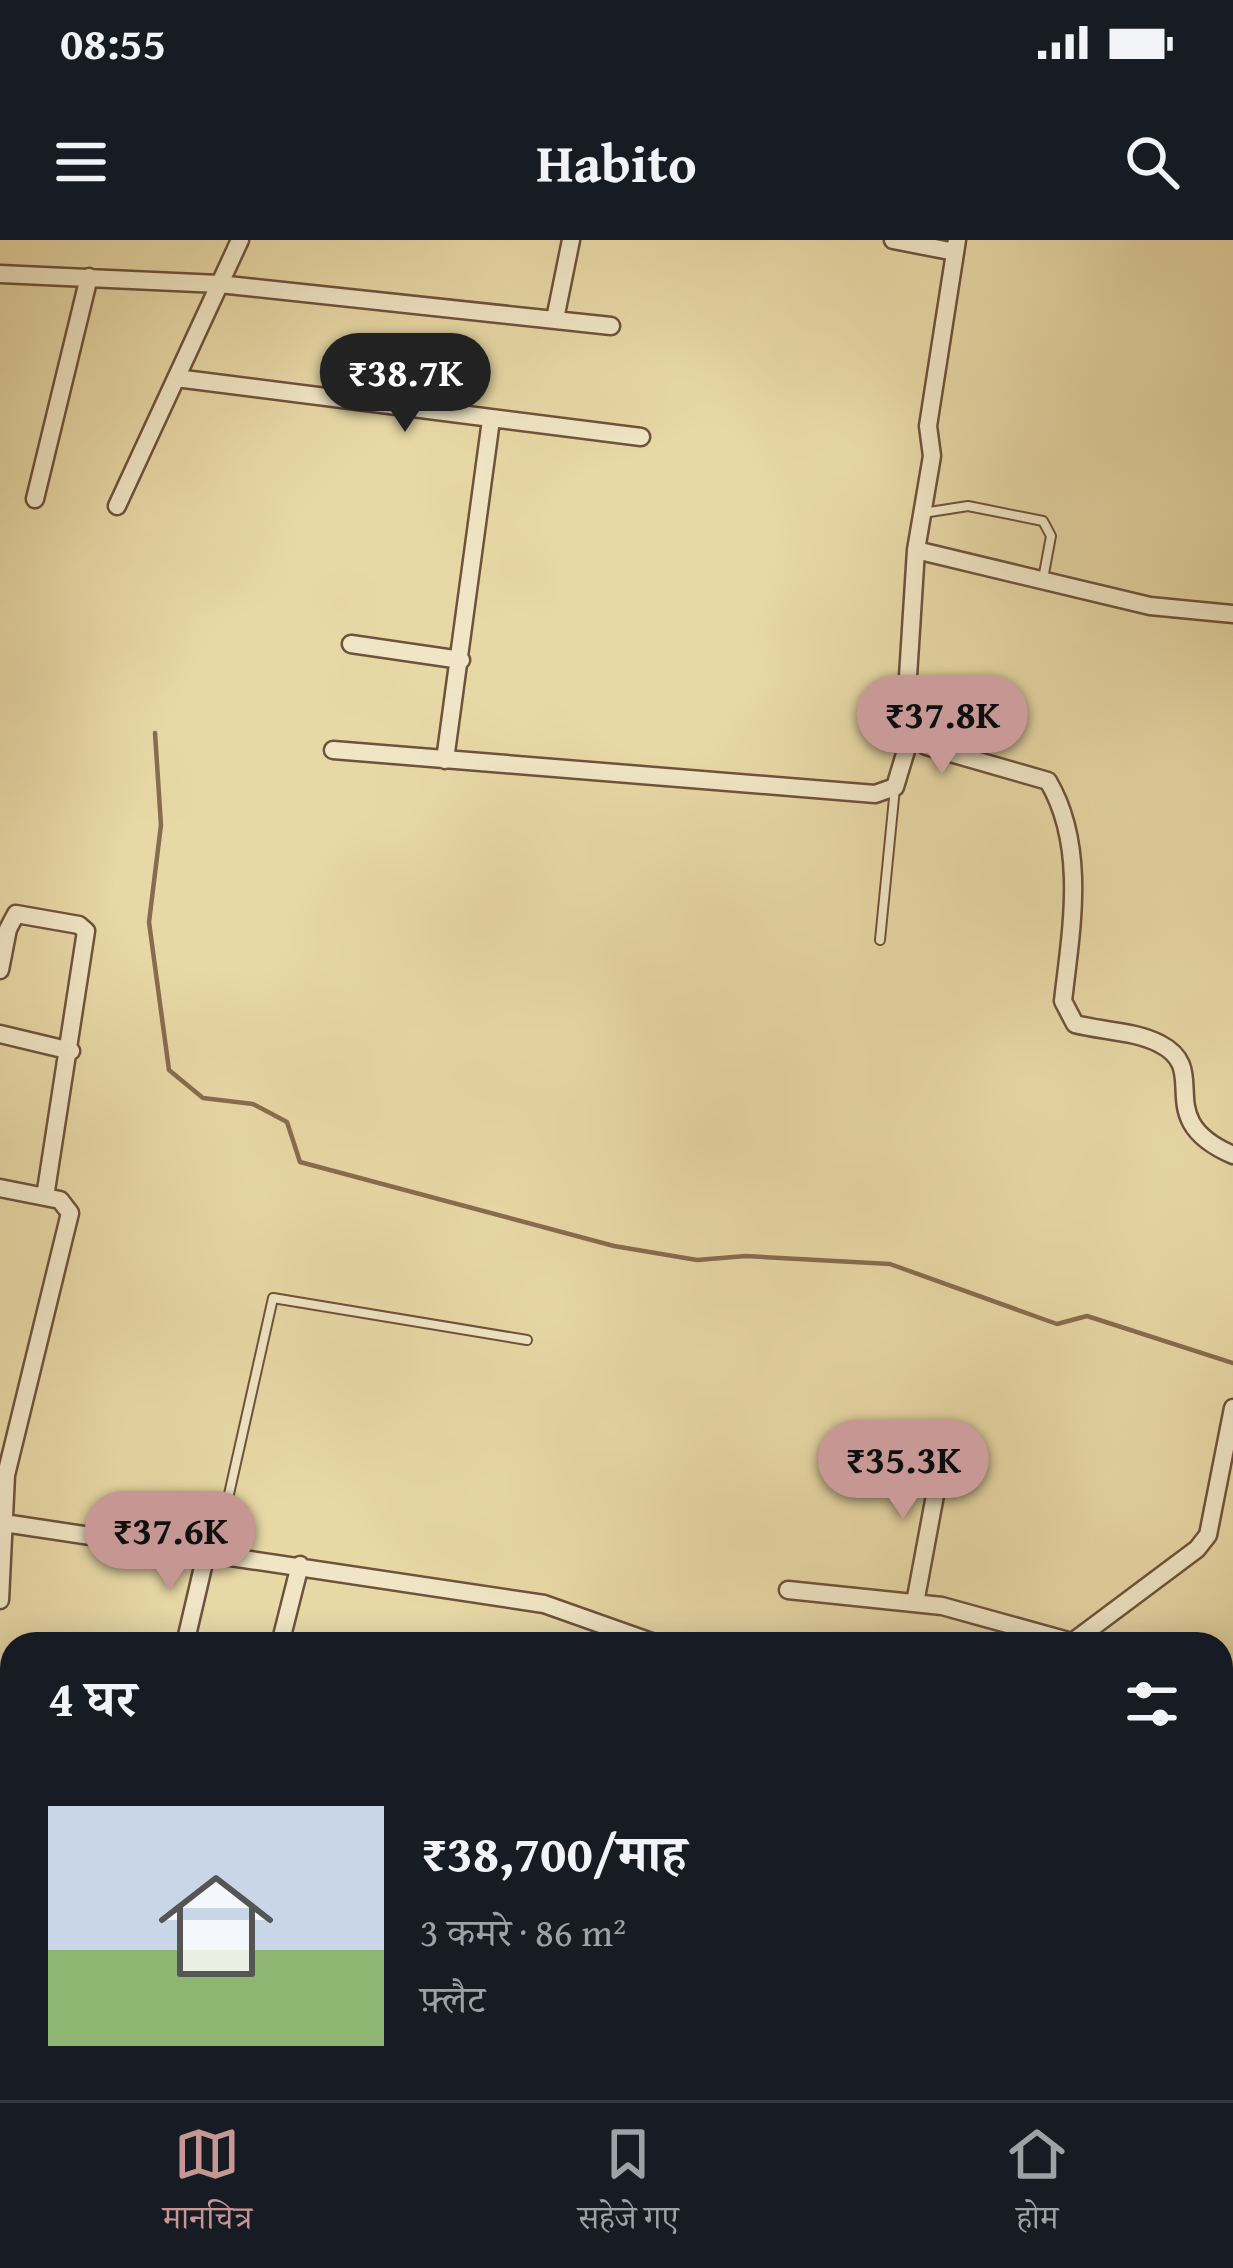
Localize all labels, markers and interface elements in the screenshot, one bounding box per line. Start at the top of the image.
text: 08:55 [60,10,166,75]
text: Habito [536,123,697,202]
icon: menu [48,129,114,195]
icon: search [1119,129,1185,195]
pin: ₹38.7K [307,333,503,435]
text: ₹38.7K [347,343,463,400]
pin: ₹37.8K [844,675,1040,777]
text: ₹37.8K [884,685,1000,742]
pin: ₹35.3K [805,1420,1001,1522]
text: ₹35.3K [845,1430,961,1487]
pin: ₹37.6K [72,1491,268,1593]
text: ₹37.6K [112,1501,228,1558]
text: 4 घर [48,1660,136,1735]
icon: filters [1119,1671,1185,1737]
text: ₹38,700/माह [420,1815,686,1890]
icon: home [144,1854,288,1998]
text: 3 कमरे · 86 m² [420,1903,626,1960]
text: फ़्लैट [420,1970,485,2027]
tab: मानचित्र [163,2121,252,2250]
tab: सहेजे गए [578,2121,679,2250]
tab: होम [1004,2121,1070,2250]

